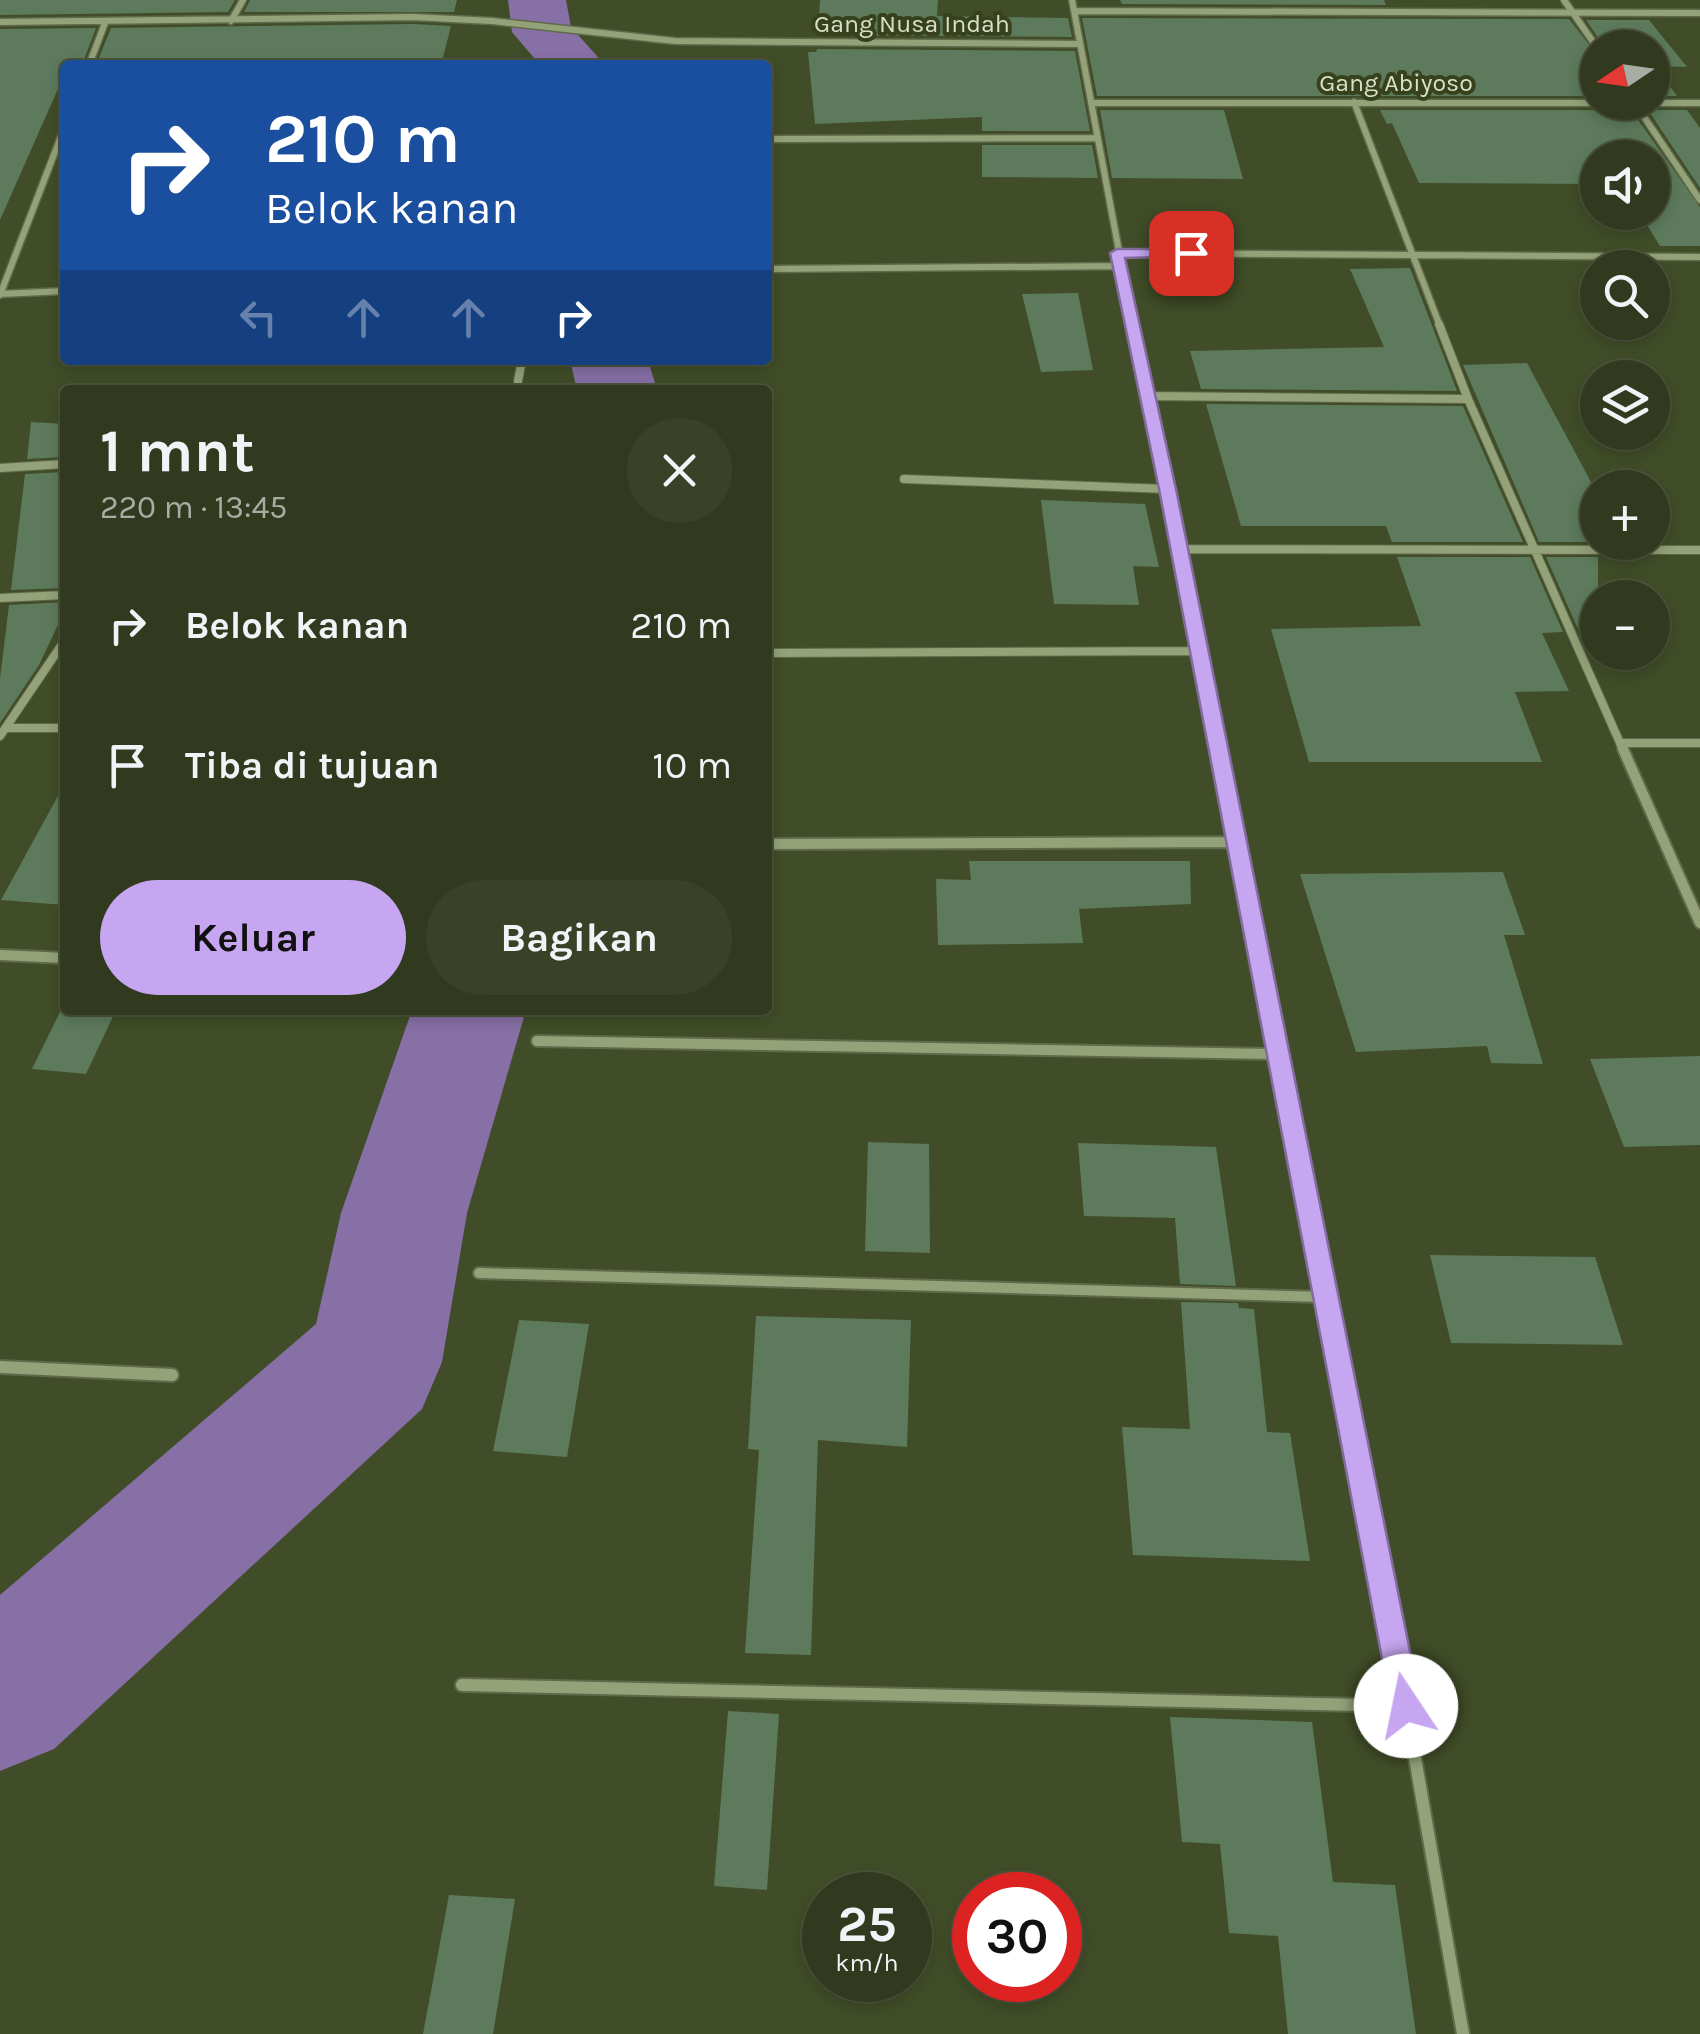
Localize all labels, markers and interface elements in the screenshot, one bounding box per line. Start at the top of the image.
street label: Gang Nusa Indah [814,9,1010,38]
north arrow [1580,30,1670,120]
map controls [1580,30,1670,670]
street label: Gang Abiyoso [1319,68,1473,97]
text: 210 m [265,98,461,180]
icon: right [100,100,230,230]
button: sound [1580,140,1670,230]
text: Belok kanan [265,182,519,234]
pin [1149,211,1234,296]
icon: arrive [1164,226,1219,281]
button: search [1580,250,1670,340]
icon: left [231,290,286,345]
icon: ahead [336,290,391,345]
icon: ahead [441,290,496,345]
icon: right [546,290,601,345]
button: layers [1580,360,1670,450]
text: 1 mnt [100,416,255,486]
button: close [627,418,732,523]
button: + [1580,470,1670,560]
text: 220 m · 13:45 [100,489,287,526]
button: − [1580,580,1670,670]
icon: right [100,598,155,653]
text: Belok kanan [185,603,409,648]
text: 210 m [630,603,732,648]
icon: arrive [100,738,155,793]
text: Tiba di tujuan [185,743,440,788]
text: 10 m [652,743,732,788]
button: Keluar [100,880,406,995]
button: Bagikan [426,880,732,995]
position arrow [1354,1654,1458,1758]
speed limit sign: 30 [952,1872,1082,2002]
text: 25 [837,1895,897,1954]
text: km/h [835,1948,899,1977]

